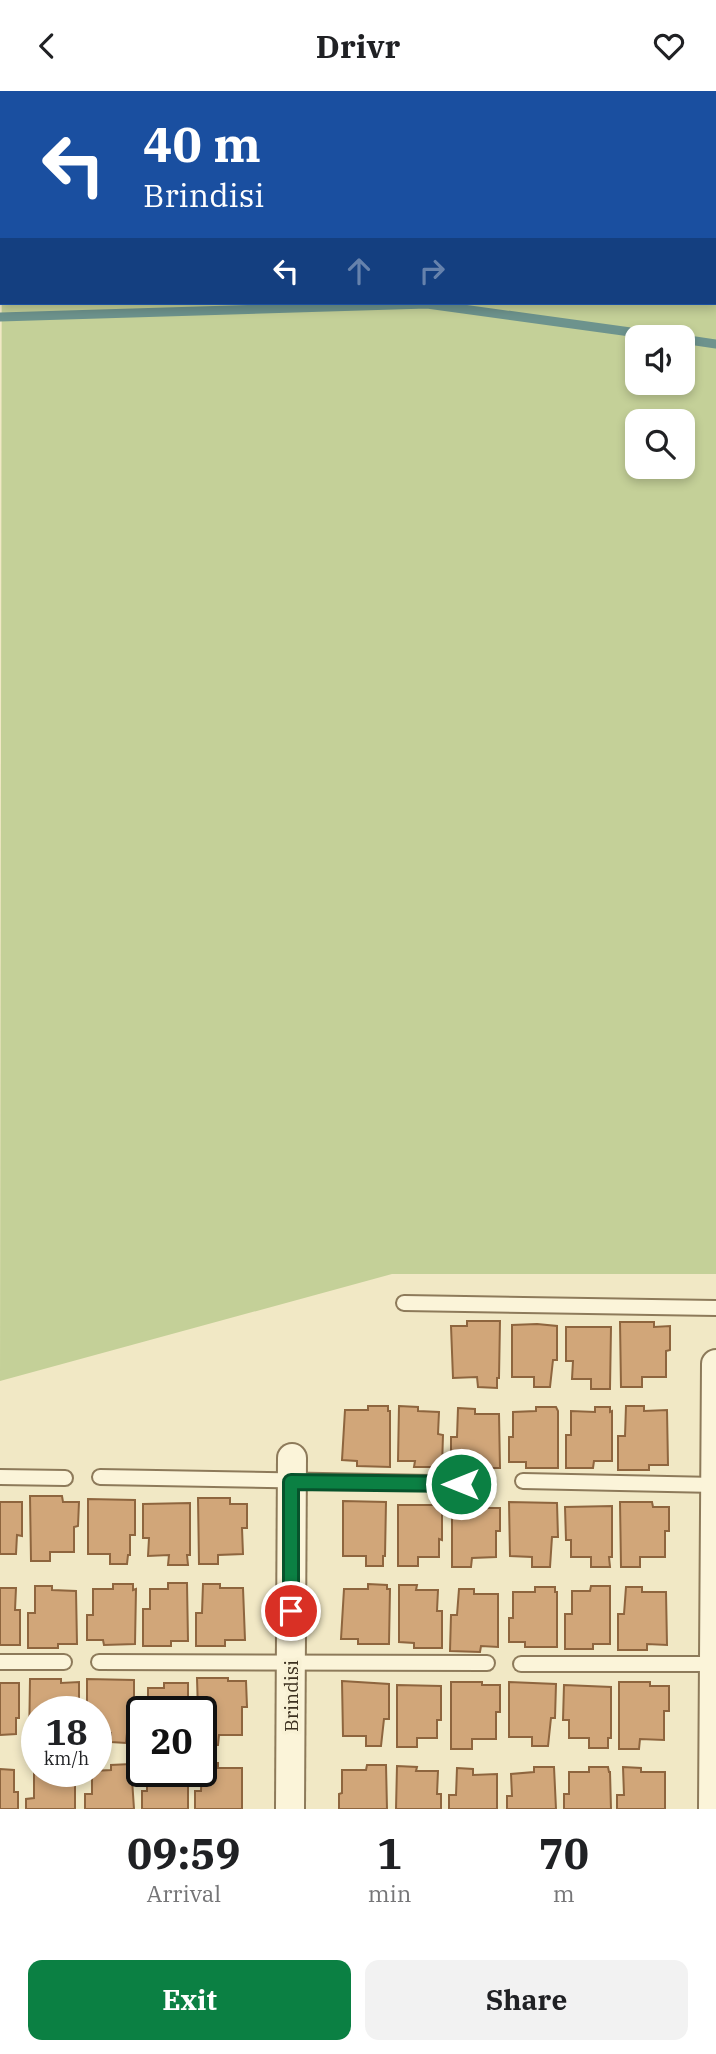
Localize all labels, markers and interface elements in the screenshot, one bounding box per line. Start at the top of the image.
text: Drivr [316,25,400,67]
icon: back [28,27,66,65]
icon: heart [650,27,688,65]
text: 40 m [143,112,261,175]
icon: left [28,119,119,210]
text: Brindisi [143,174,264,216]
icon: left [267,252,305,290]
icon: ahead [340,252,378,290]
icon: right [413,252,451,290]
map controls [625,325,695,479]
button: sound [625,325,695,395]
button: search [625,409,695,479]
position arrow [424,1447,498,1521]
pin [261,1581,321,1641]
icon: arrive [272,1592,310,1630]
street label: Brindisi [279,1660,303,1732]
speed limit sign: 20 [126,1696,217,1787]
text: 18 [45,1709,88,1755]
text: km/h [44,1747,89,1770]
text: 09:59 [127,1826,241,1881]
text: 1 [377,1826,402,1881]
text: 70 [539,1826,589,1881]
text: Arrival [146,1878,221,1908]
text: min [368,1878,412,1908]
text: m [553,1878,575,1908]
button: Exit [28,1960,351,2040]
button: Share [365,1960,688,2040]

